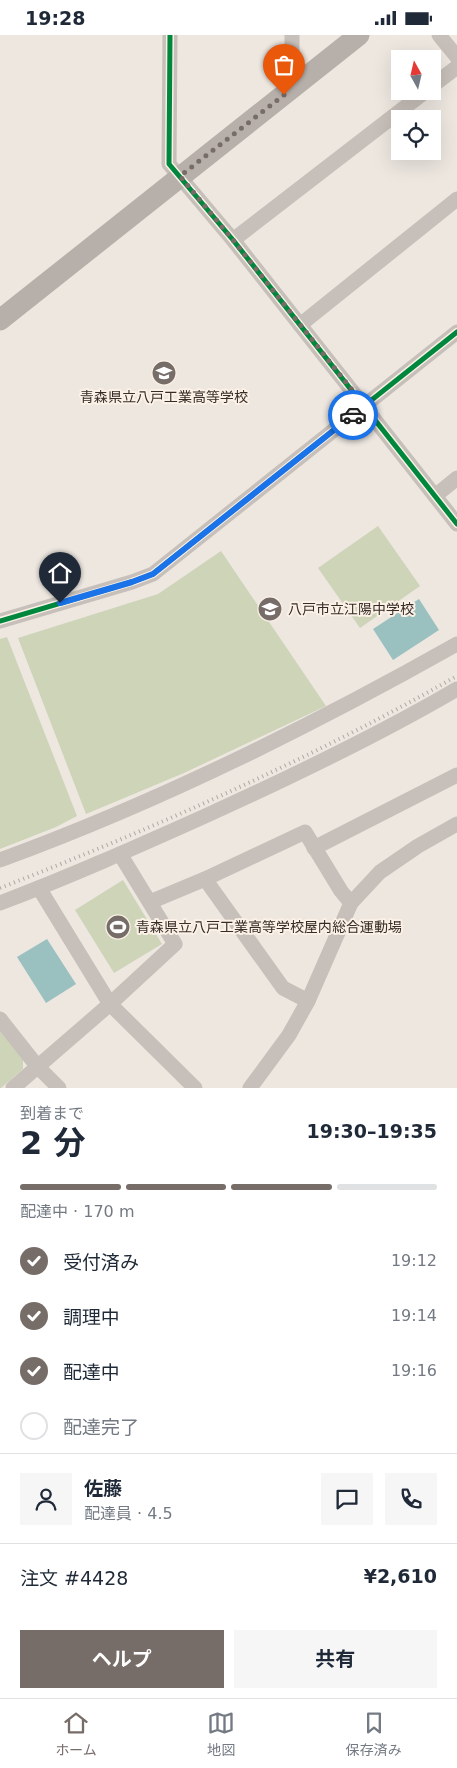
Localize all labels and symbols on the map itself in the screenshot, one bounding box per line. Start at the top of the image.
pin [263,44,305,95]
north arrow [391,50,441,100]
school or university icon: 青森県立八戸工業高等学校 [151,360,177,386]
place label: 青森県立八戸工業高等学校 [80,389,248,405]
courier [328,390,378,440]
pin [39,552,81,603]
school or university icon: 八戸市立江陽中学校 [257,596,283,622]
place label: 八戸市立江陽中学校 [288,601,414,617]
sports icon: 青森県立八戸工業高等学校屋内総合運動場 [105,914,131,940]
place label: 青森県立八戸工業高等学校屋内総合運動場 [136,919,402,935]

